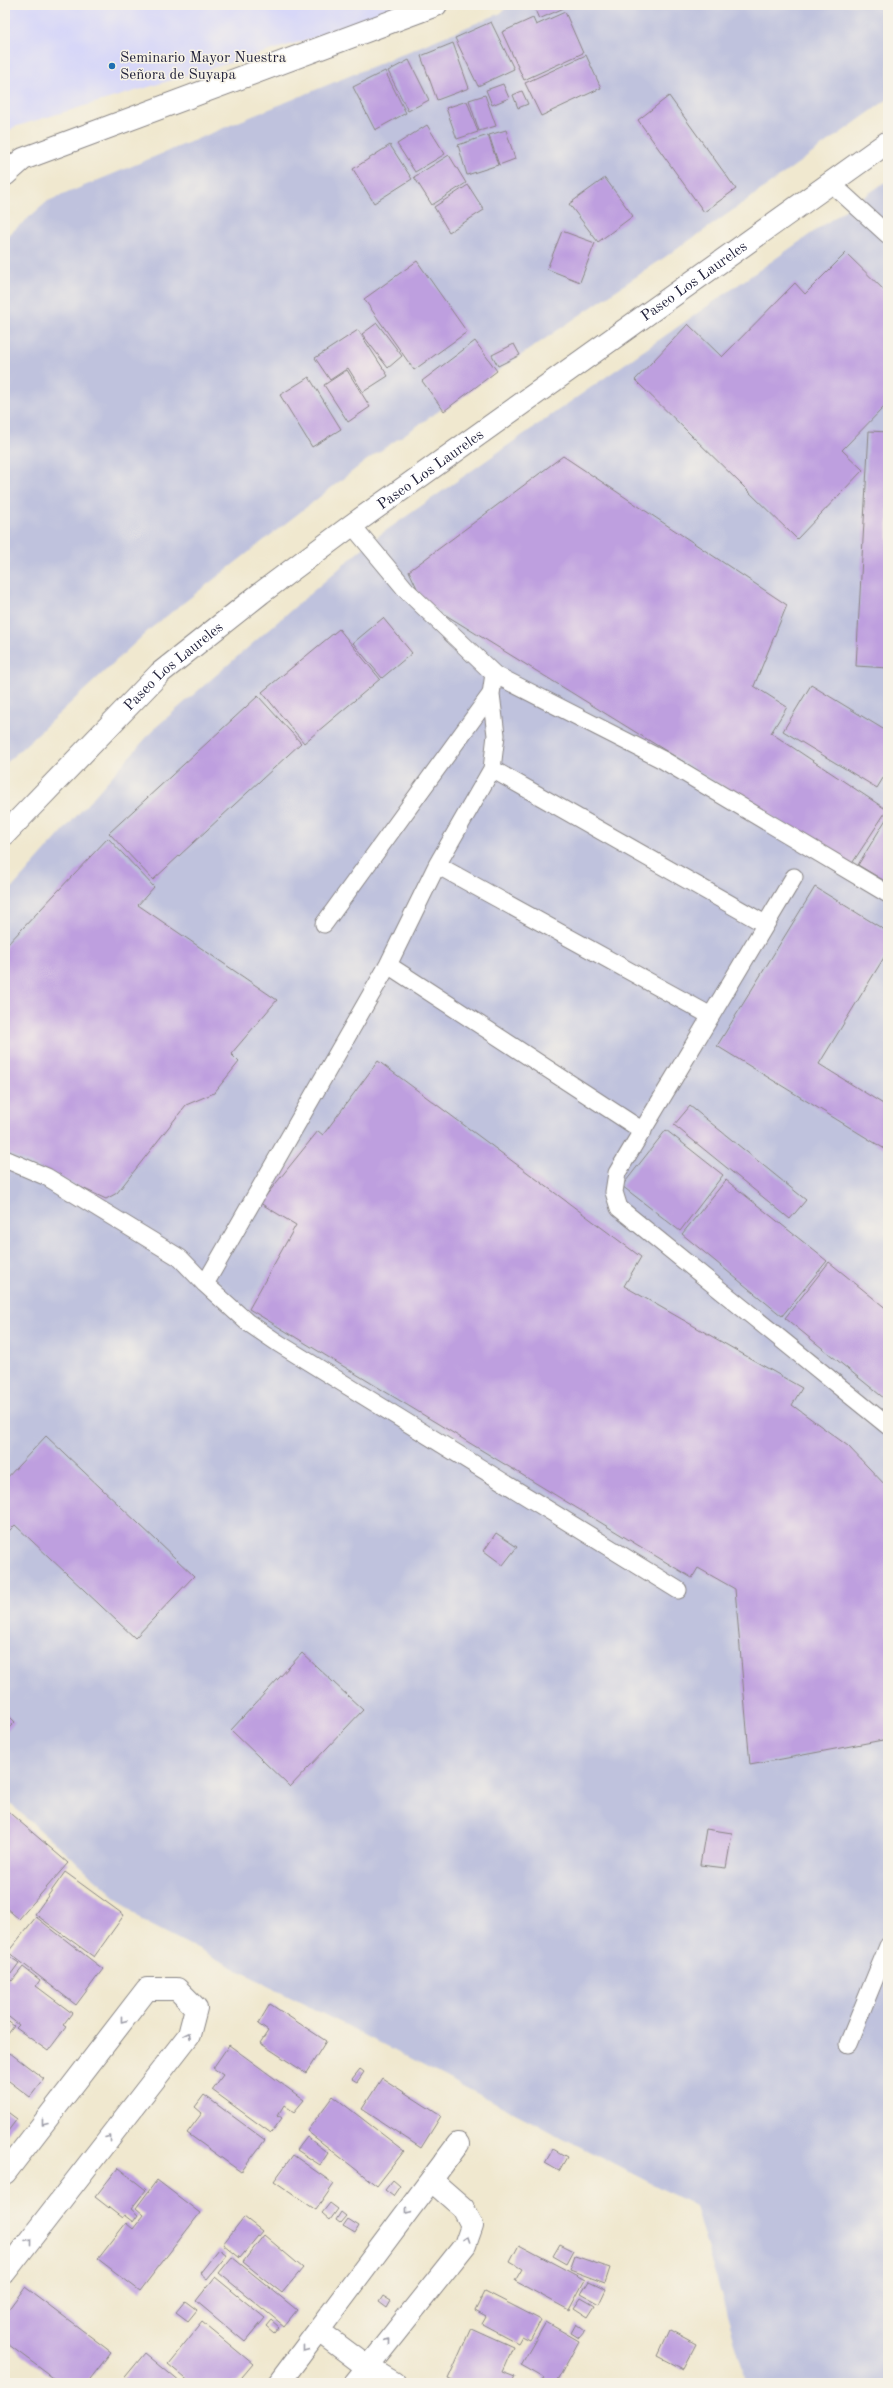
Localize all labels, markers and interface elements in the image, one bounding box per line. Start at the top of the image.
place label: Seminario Mayor Nuestra Señora de Suyapa [120,51,287,83]
marker: Seminario Mayor Nuestra Señora de Suyapa [107,61,117,71]
street label: Paseo Los Laureles [639,239,750,325]
street label: Paseo Los Laureles [375,428,487,513]
street label: Paseo Los Laureles [122,620,226,714]
one-way arrow [121,2015,128,2022]
one-way arrow [183,2032,190,2039]
one-way arrow [41,2118,48,2125]
one-way arrow [104,2136,111,2143]
one-way arrow [405,2207,413,2214]
one-way arrow [462,2235,471,2242]
one-way arrow [24,2238,31,2245]
one-way arrow [383,2339,390,2346]
one-way arrow [303,2344,310,2351]

